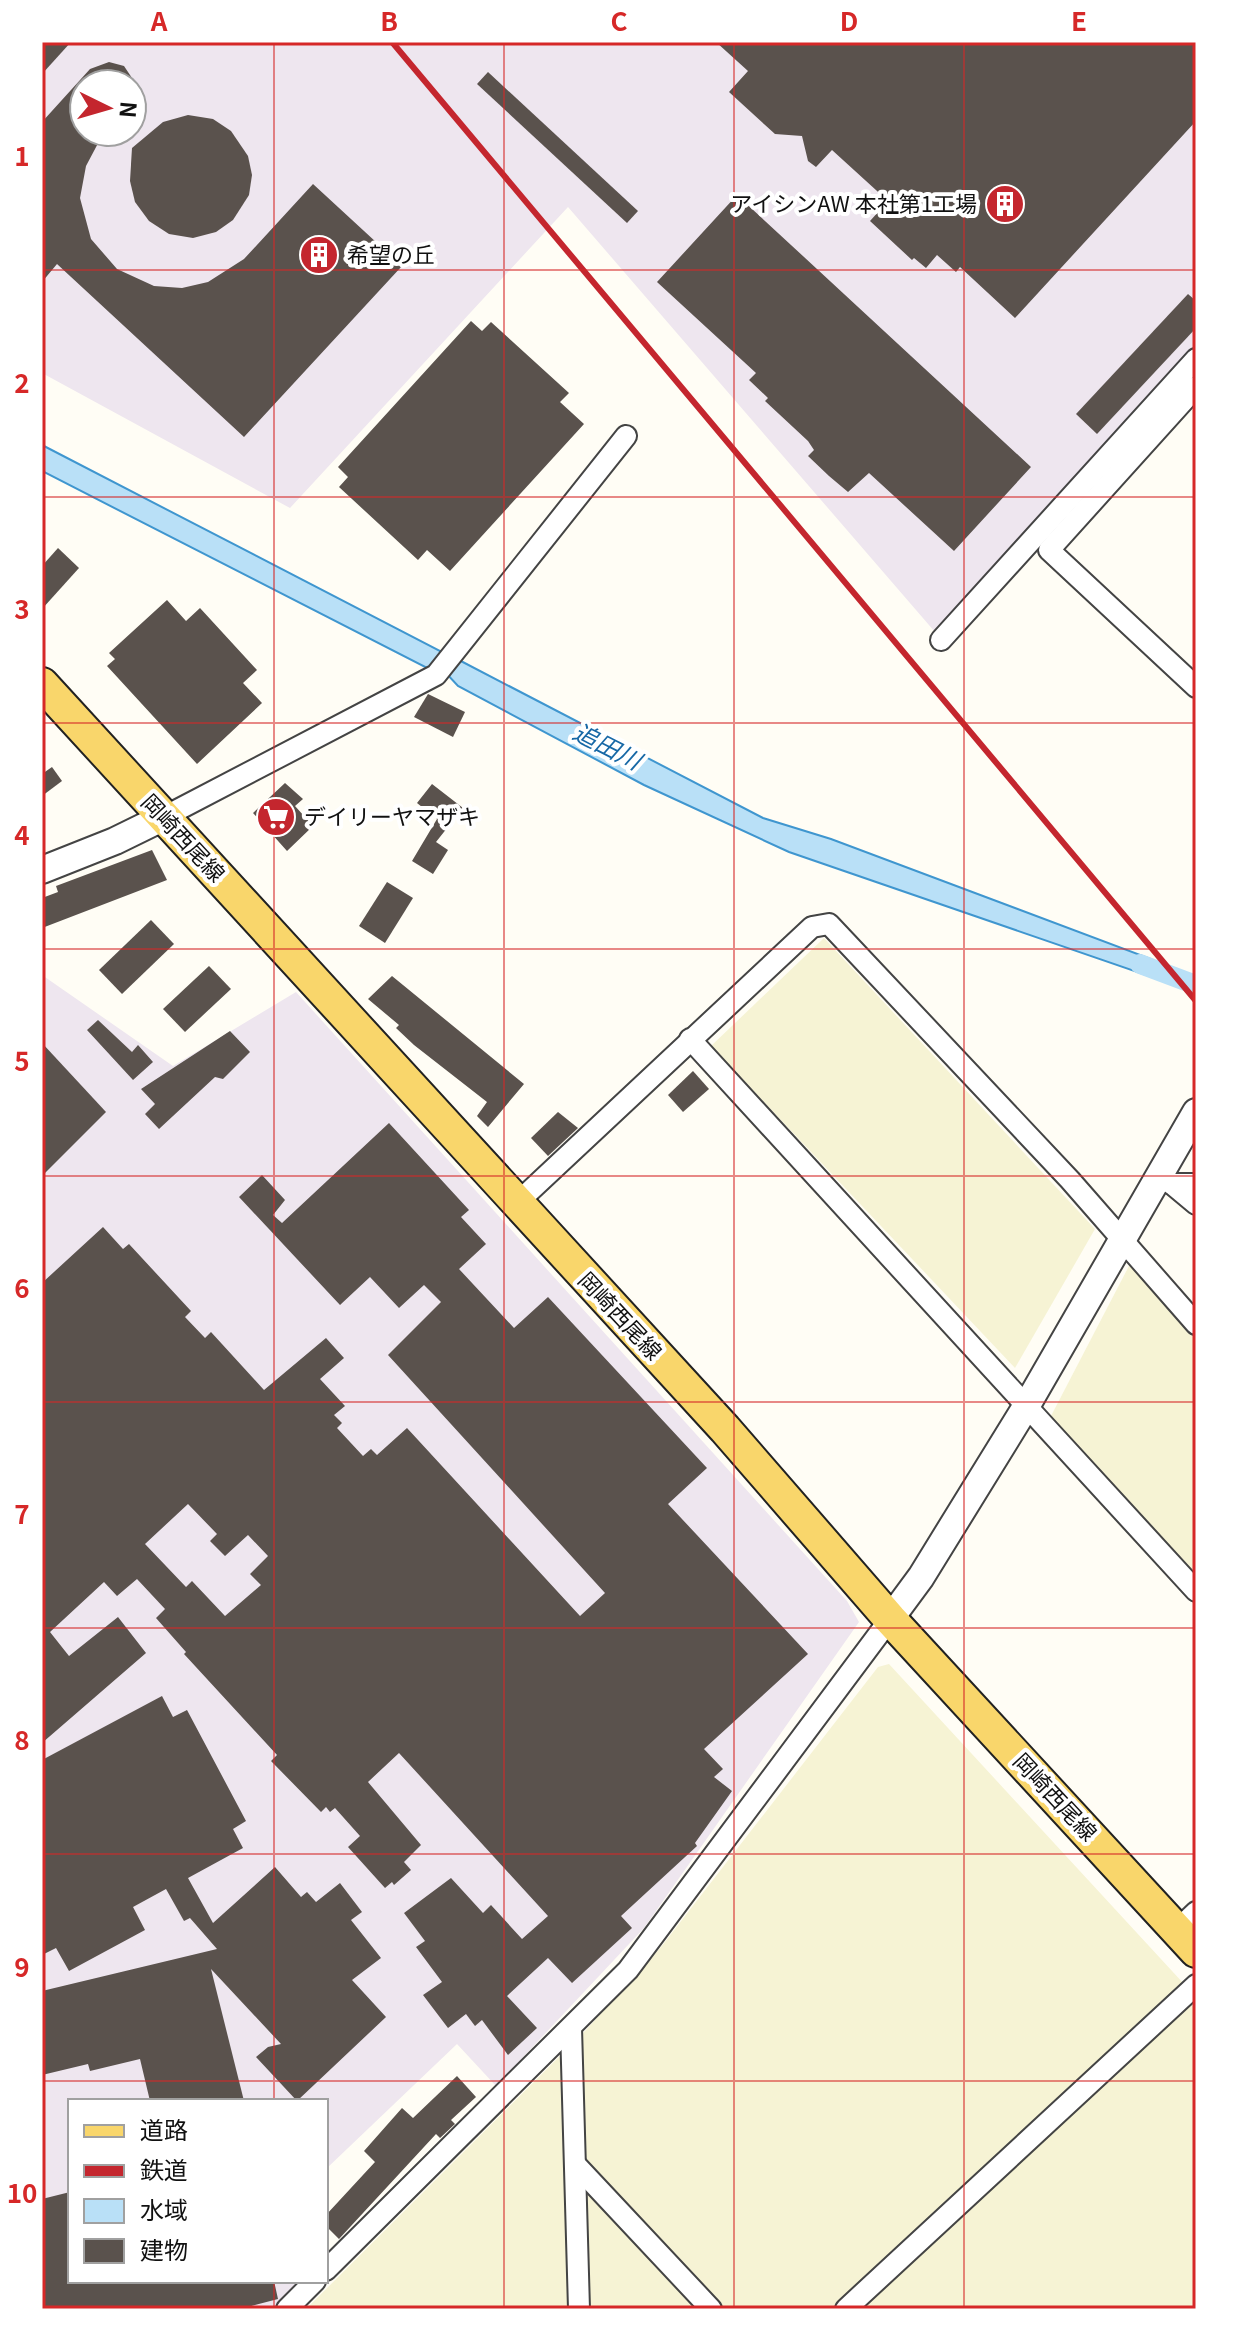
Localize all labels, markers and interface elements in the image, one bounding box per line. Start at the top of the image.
text: A [150,1,168,38]
text: B [380,1,398,38]
text: C [610,1,628,38]
text: D [840,1,858,38]
text: E [1071,1,1087,38]
north arrow [68,68,148,148]
text: N [113,100,147,120]
text: 1 [14,136,30,173]
building icon: アイシンAW 本社第1工場 [984,183,1026,225]
place label: アイシンAW 本社第1工場 [730,186,977,218]
building icon: 希望の丘 [298,234,340,276]
place label: 希望の丘 [347,237,435,269]
text: 2 [14,363,30,400]
text: 3 [14,589,30,626]
water label: 追田川 [568,713,651,778]
street label: 岡崎西尾線 [135,785,234,888]
supermarket icon: デイリーヤマザキ [255,796,297,838]
place label: デイリーヤマザキ [304,799,480,831]
text: 4 [14,815,30,852]
text: 5 [14,1041,30,1078]
street label: 岡崎西尾線 [572,1263,671,1366]
text: 6 [14,1268,30,1305]
text: 7 [14,1494,30,1531]
text: 8 [14,1720,30,1757]
street label: 岡崎西尾線 [1007,1744,1106,1847]
text: 9 [14,1947,30,1984]
legend [68,2099,328,2283]
text: 道路 [140,2111,188,2146]
text: 鉄道 [140,2151,188,2186]
text: 10 [7,2173,37,2210]
text: 水域 [140,2191,188,2226]
text: 建物 [140,2231,188,2266]

